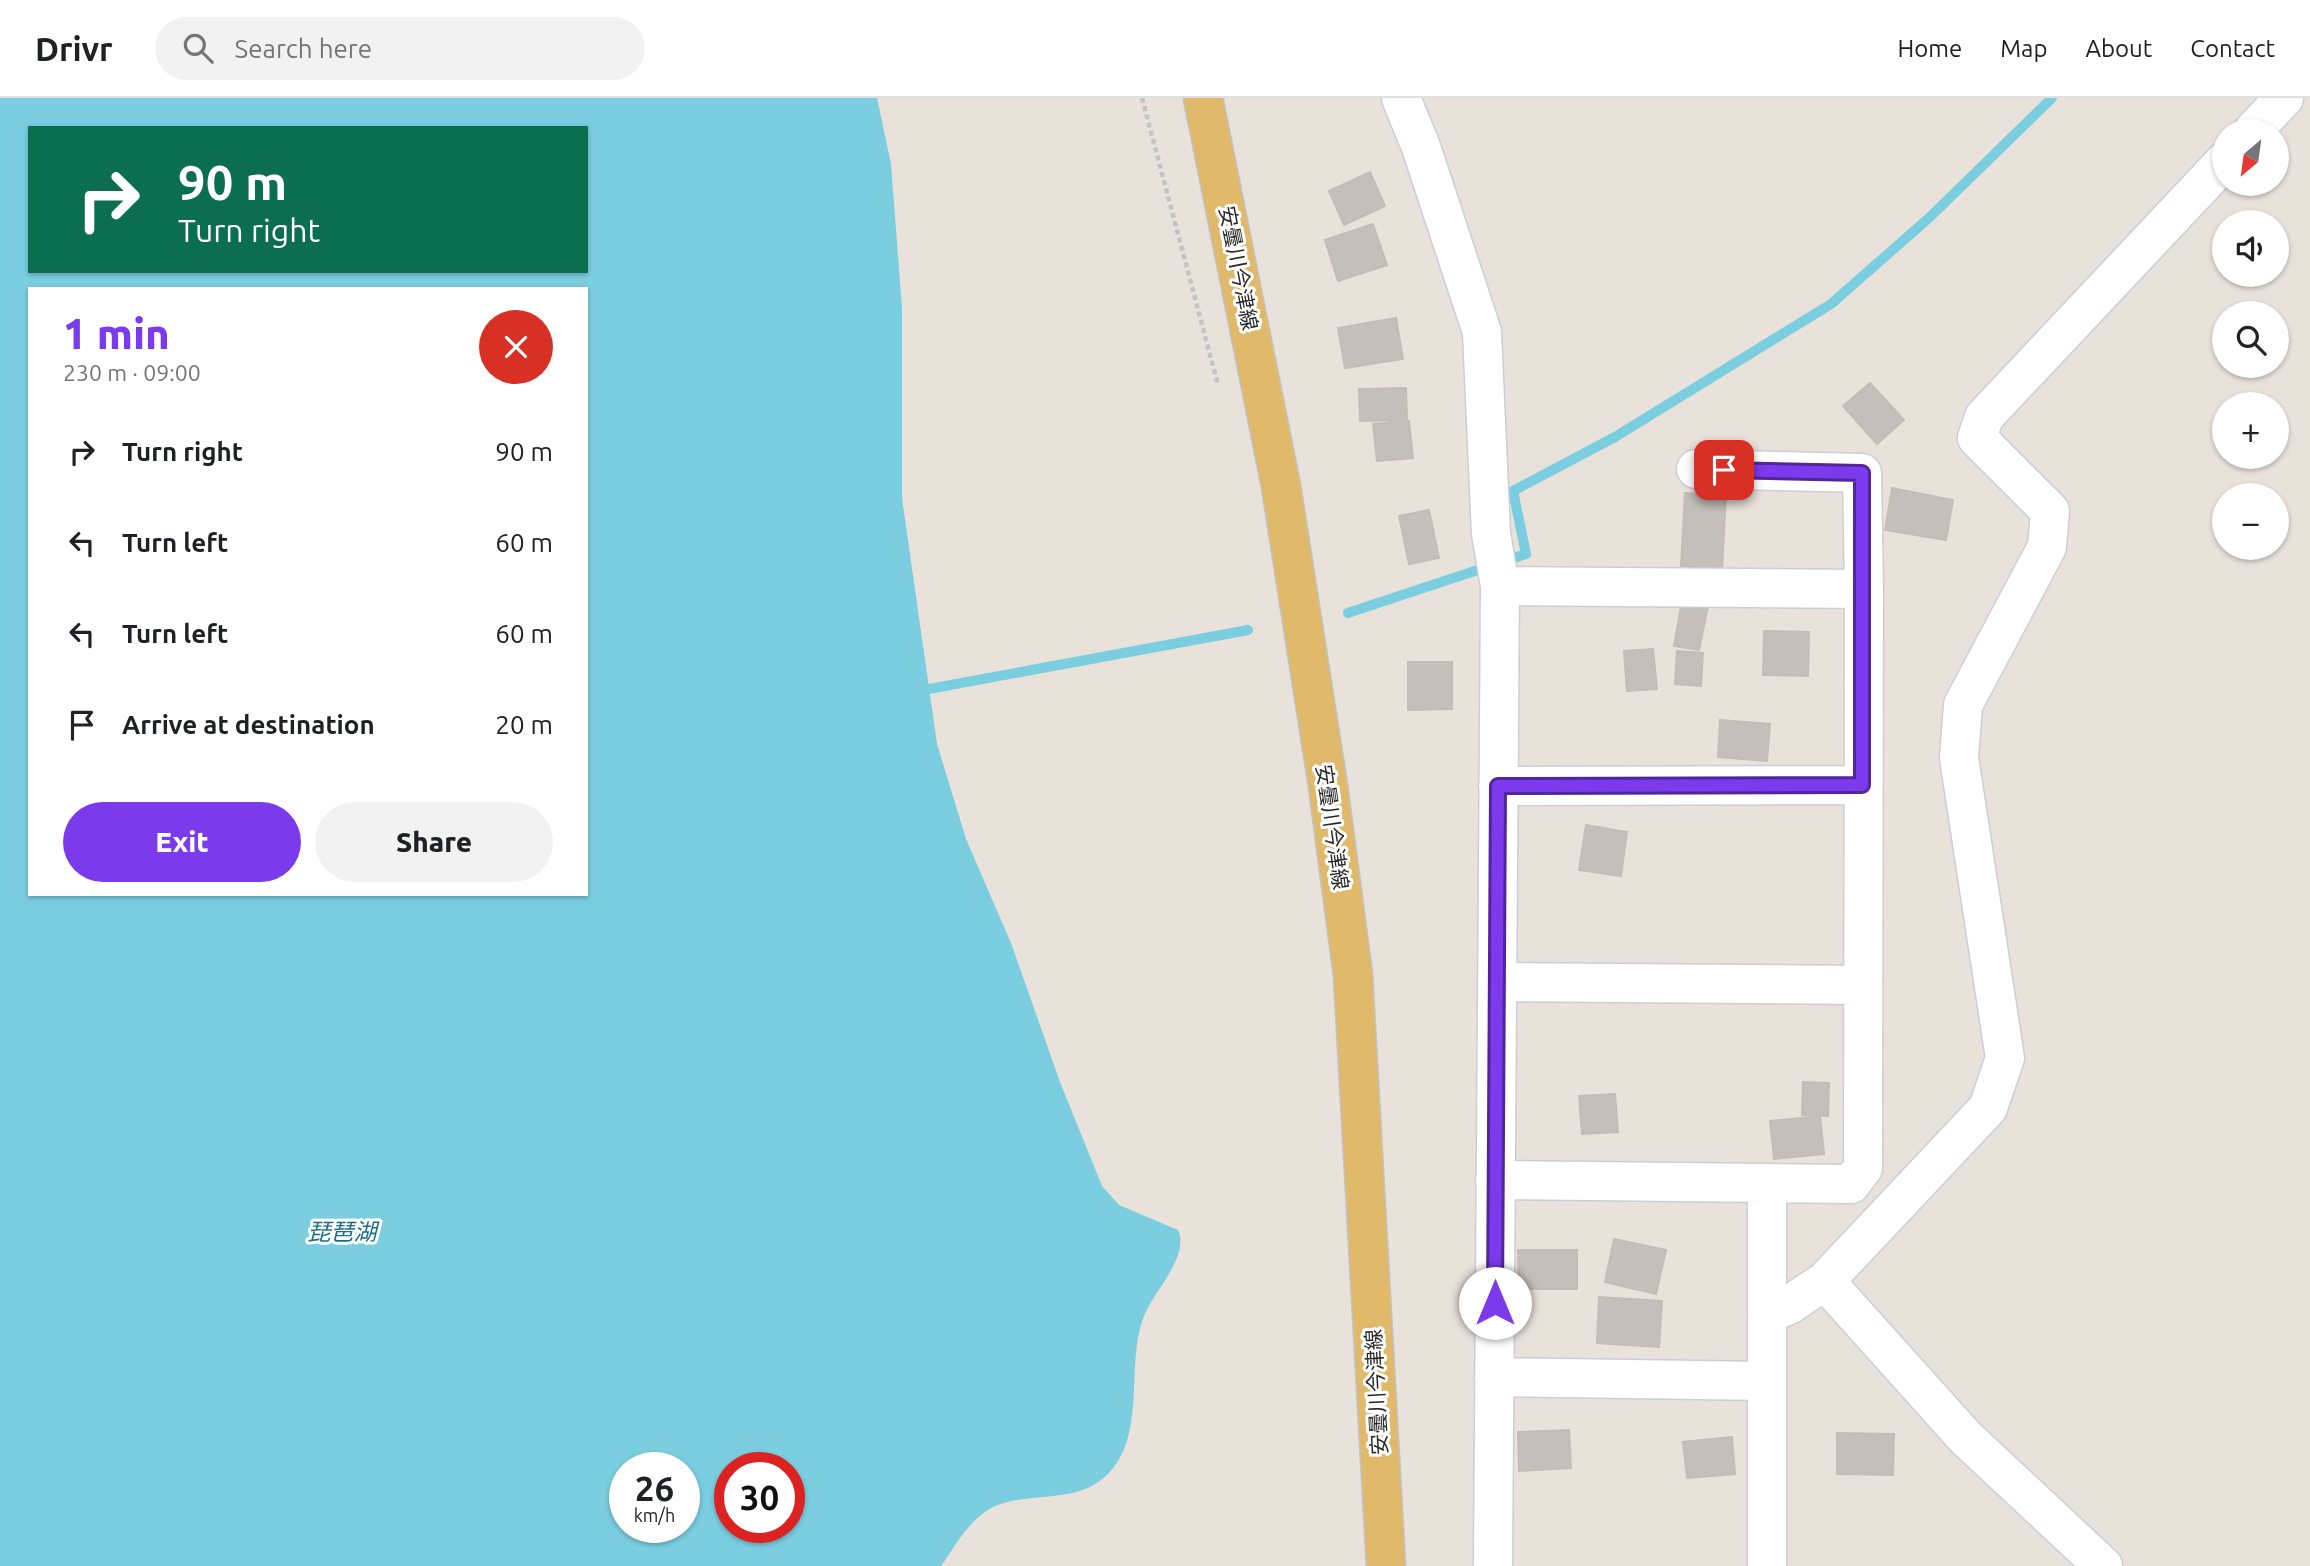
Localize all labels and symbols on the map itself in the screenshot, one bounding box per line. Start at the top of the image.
north arrow [2212,119,2289,196]
street label: 安曇川今津線 [1215,204,1263,332]
pin [1694,440,1754,500]
street label: 安曇川今津線 [1312,763,1354,891]
water label: 琵琶湖 [308,1219,380,1244]
position arrow [1458,1266,1532,1340]
street label: 安曇川今津線 [1361,1328,1391,1456]
speed limit sign: 30 [714,1452,805,1543]

